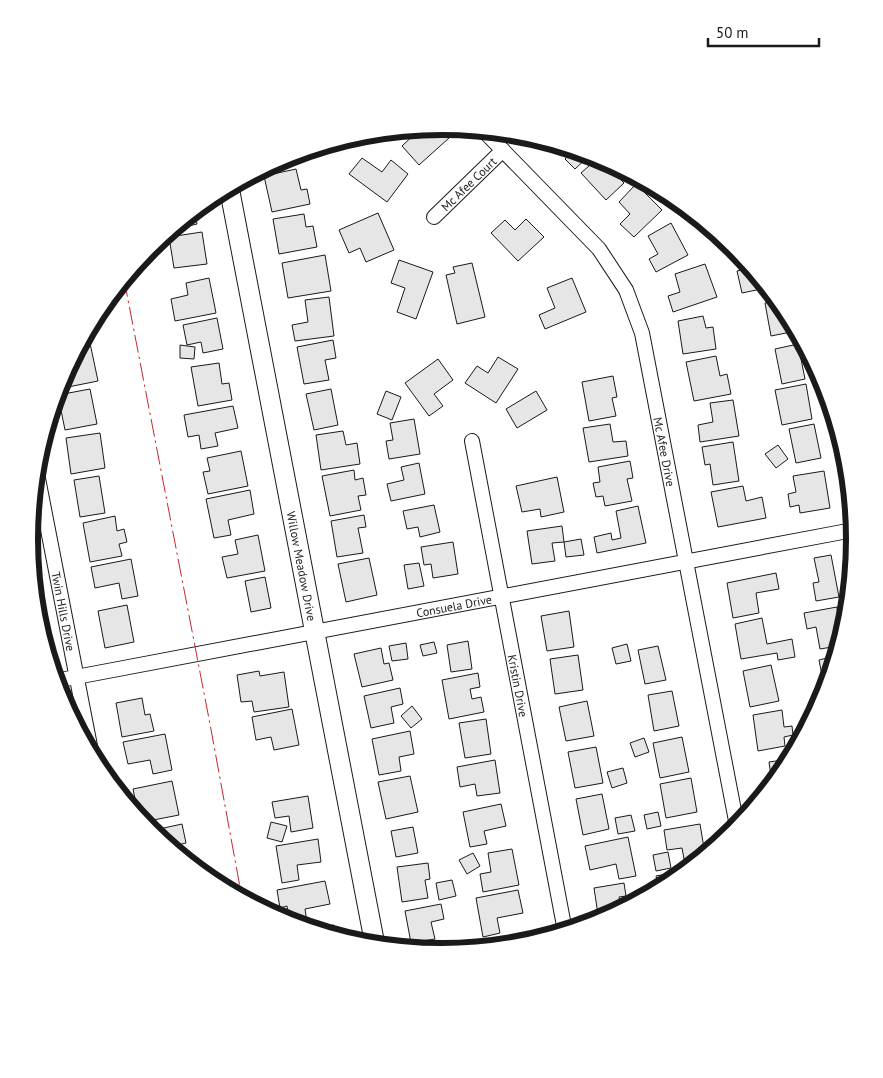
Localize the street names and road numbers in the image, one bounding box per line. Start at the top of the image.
street label: Mc Afee Court [438,153,499,214]
street label: Mc Afee Drive [651,416,679,488]
street label: Willow Meadow Drive [284,510,320,622]
street label: Twin Hills Drive [49,570,79,652]
street label: Consuela Drive [415,591,493,620]
street label: Kristin Drive [505,653,532,718]

